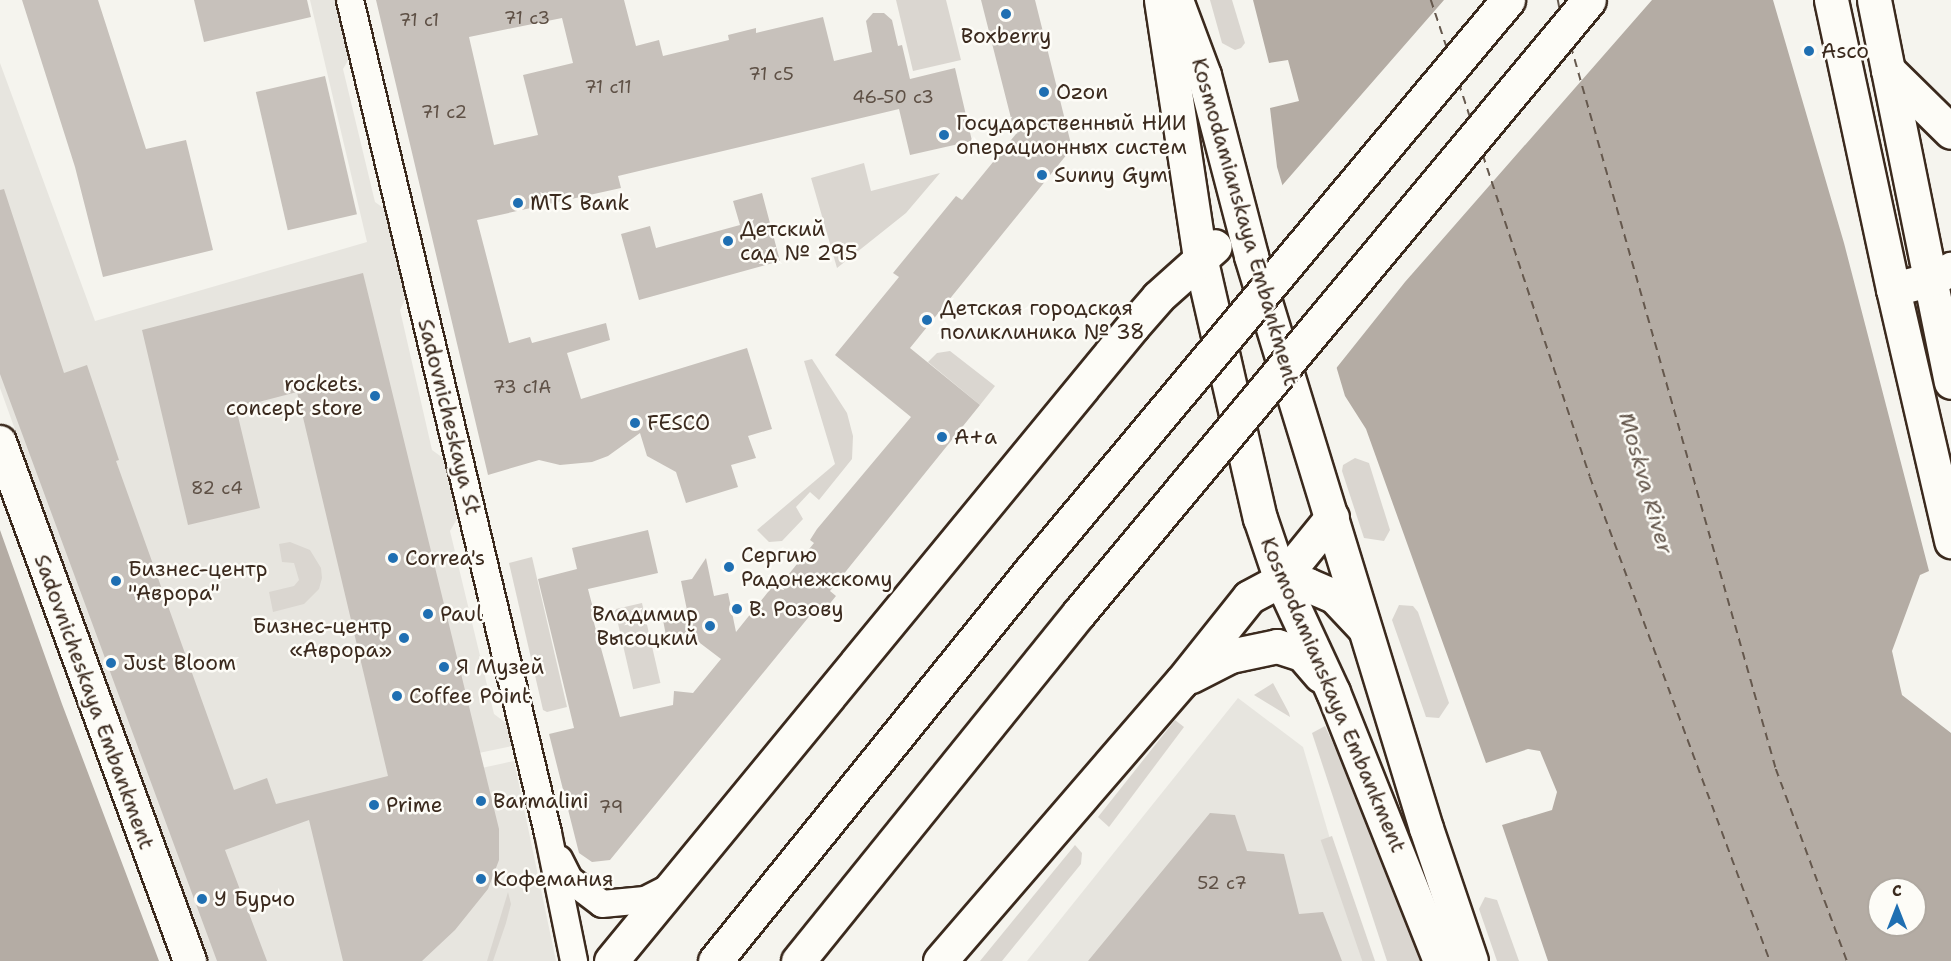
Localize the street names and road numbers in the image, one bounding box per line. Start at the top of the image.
street label: Kosmodamianskaya Embankment [1186,55,1304,389]
street label: Sadovnicheskaya St [412,316,486,518]
street label: Kosmodamianskaya Embankment [1255,534,1411,856]
street label: Sadovnicheskaya Embankment [29,551,159,853]

